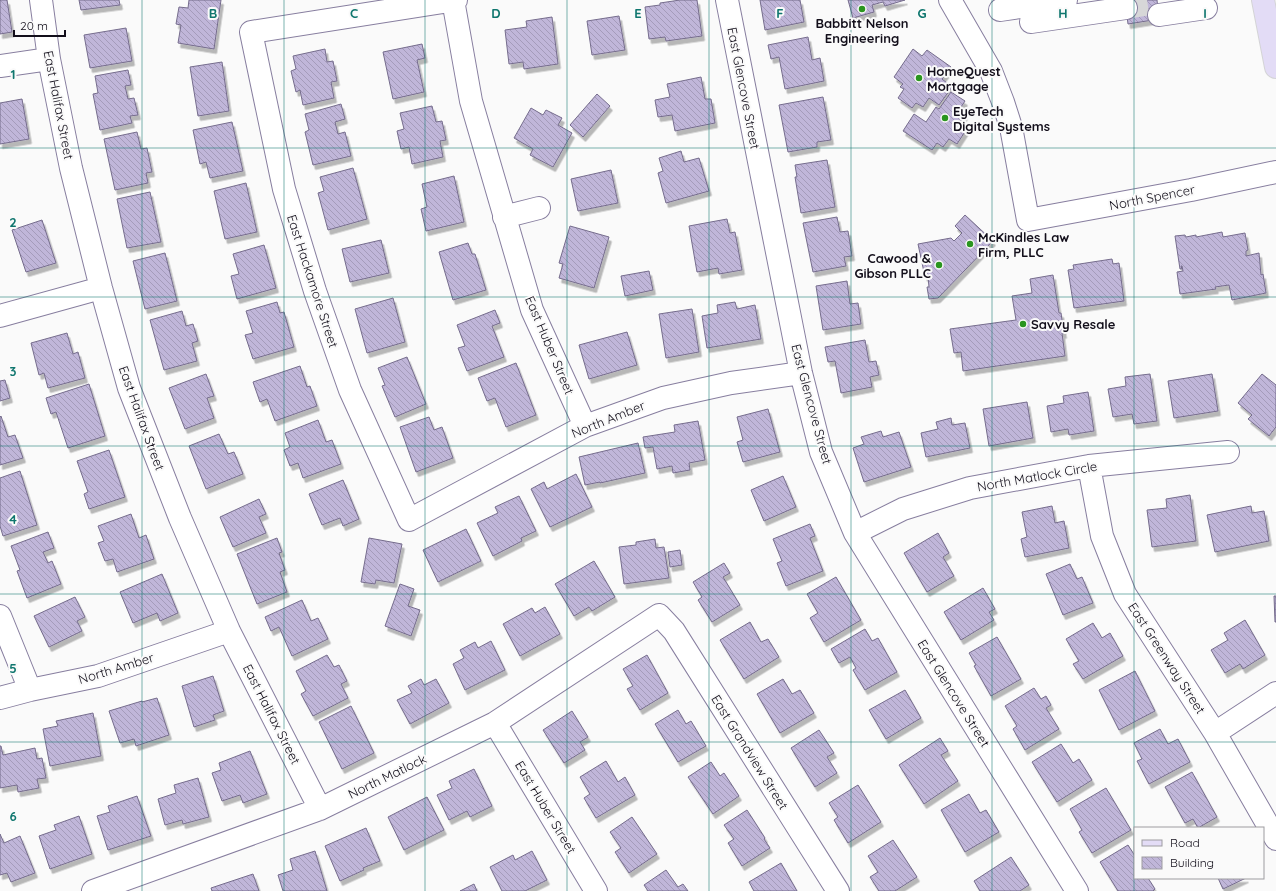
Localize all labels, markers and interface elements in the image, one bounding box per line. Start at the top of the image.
marker: Babbitt Nelson Engineering [857,4,867,14]
text: B [209,5,217,21]
text: C [350,5,358,21]
text: D [491,5,501,21]
text: E [634,5,642,21]
text: F [776,5,784,21]
text: G [917,5,927,21]
text: H [1058,5,1068,21]
text: I [1203,5,1207,21]
scale bar [14,12,65,38]
place label: Babbitt Nelson Engineering [815,15,909,46]
text: 20 m [20,18,48,33]
street label: East Glencove Street [724,26,764,150]
street label: East Halifax Street [41,49,77,161]
place label: HomeQuest Mortgage [927,63,1001,94]
text: 1 [10,66,16,82]
marker: HomeQuest Mortgage [914,73,924,83]
place label: EyeTech Digital Systems [953,103,1050,134]
marker: EyeTech Digital Systems [940,113,950,123]
street label: North Spencer [1108,181,1196,213]
street label: East Hackamore Street [284,212,342,350]
text: 2 [9,214,17,230]
place label: McKindles Law Firm, PLLC [978,229,1069,260]
marker: McKindles Law Firm, PLLC [965,239,975,249]
place label: Cawood & Gibson PLLC [854,250,931,281]
marker: Cawood & Gibson PLLC [934,260,944,270]
street label: East Huber Street [522,293,578,397]
place label: Savvy Resale [1031,316,1116,332]
marker: Savvy Resale [1018,319,1028,329]
street label: East Glencove Street [788,342,836,466]
text: 3 [10,363,17,379]
street label: East Halifax Street [116,363,168,473]
street label: North Amber [569,397,647,441]
street label: North Matlock Circle [976,458,1098,494]
text: 4 [9,511,17,527]
street label: East Greenway Street [1125,599,1209,717]
street label: East Glencove Street [914,636,994,750]
street label: North Amber [76,649,156,687]
text: 5 [9,660,17,676]
street label: East Halifax Street [240,661,304,767]
street label: East Grandview Street [708,692,792,812]
street label: North Matlock [345,750,429,802]
street label: East Huber Street [512,758,580,856]
text: 6 [9,808,17,824]
legend [1134,827,1264,879]
text: Road [1170,835,1200,850]
text: Building [1170,855,1214,870]

